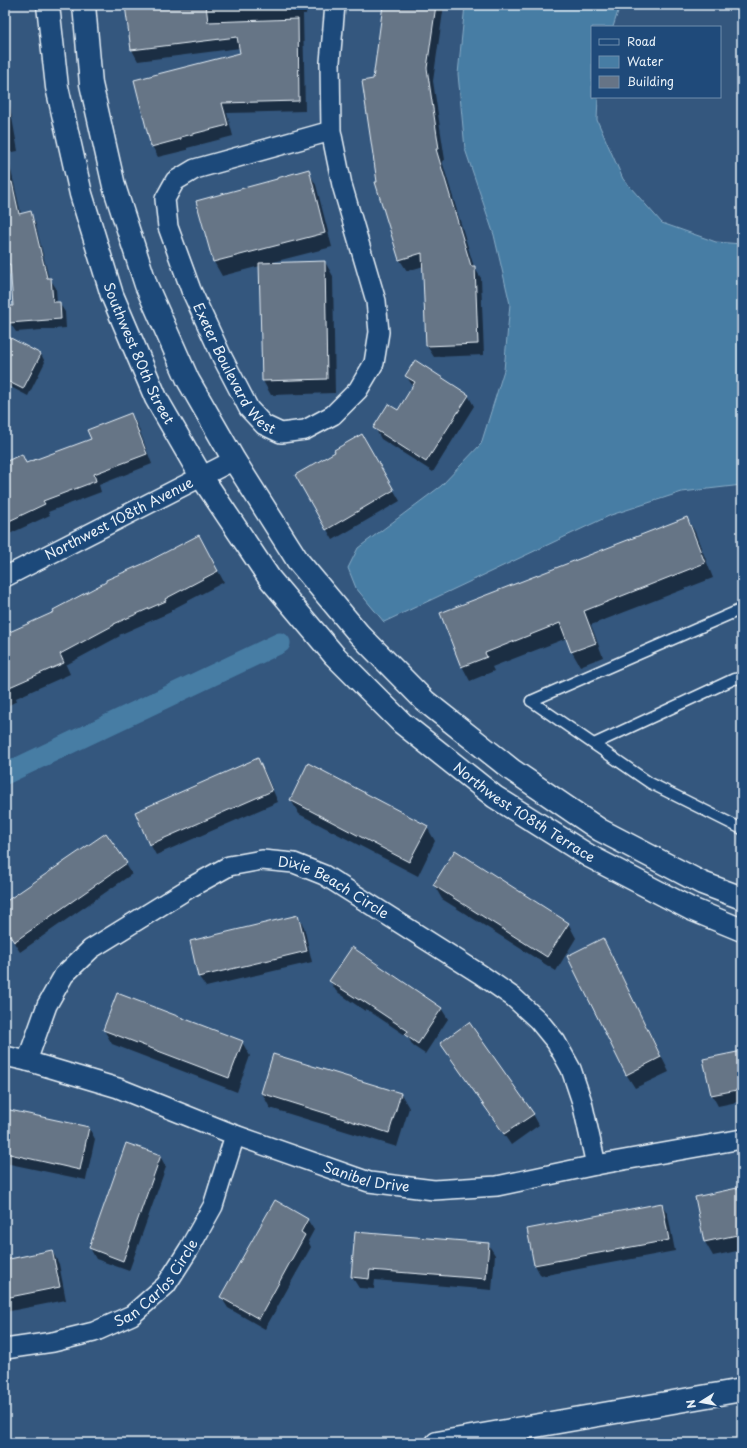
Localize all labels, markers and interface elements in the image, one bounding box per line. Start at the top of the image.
legend [591,26,721,98]
text: Road [627,32,656,50]
text: Water [627,52,664,70]
text: Building [627,72,674,90]
street label: Southwest 80th Street [99,280,180,428]
street label: Exeter Boulevard West [188,299,280,439]
street label: Northwest 108th Avenue [41,471,197,565]
street label: Northwest 108th Terrace [449,757,599,867]
street label: Dixie Beach Circle [277,851,394,924]
street label: Sanibel Drive [320,1156,411,1197]
street label: San Carlos Circle [110,1235,203,1332]
north arrow [681,1382,721,1422]
text: N [681,1398,700,1410]

